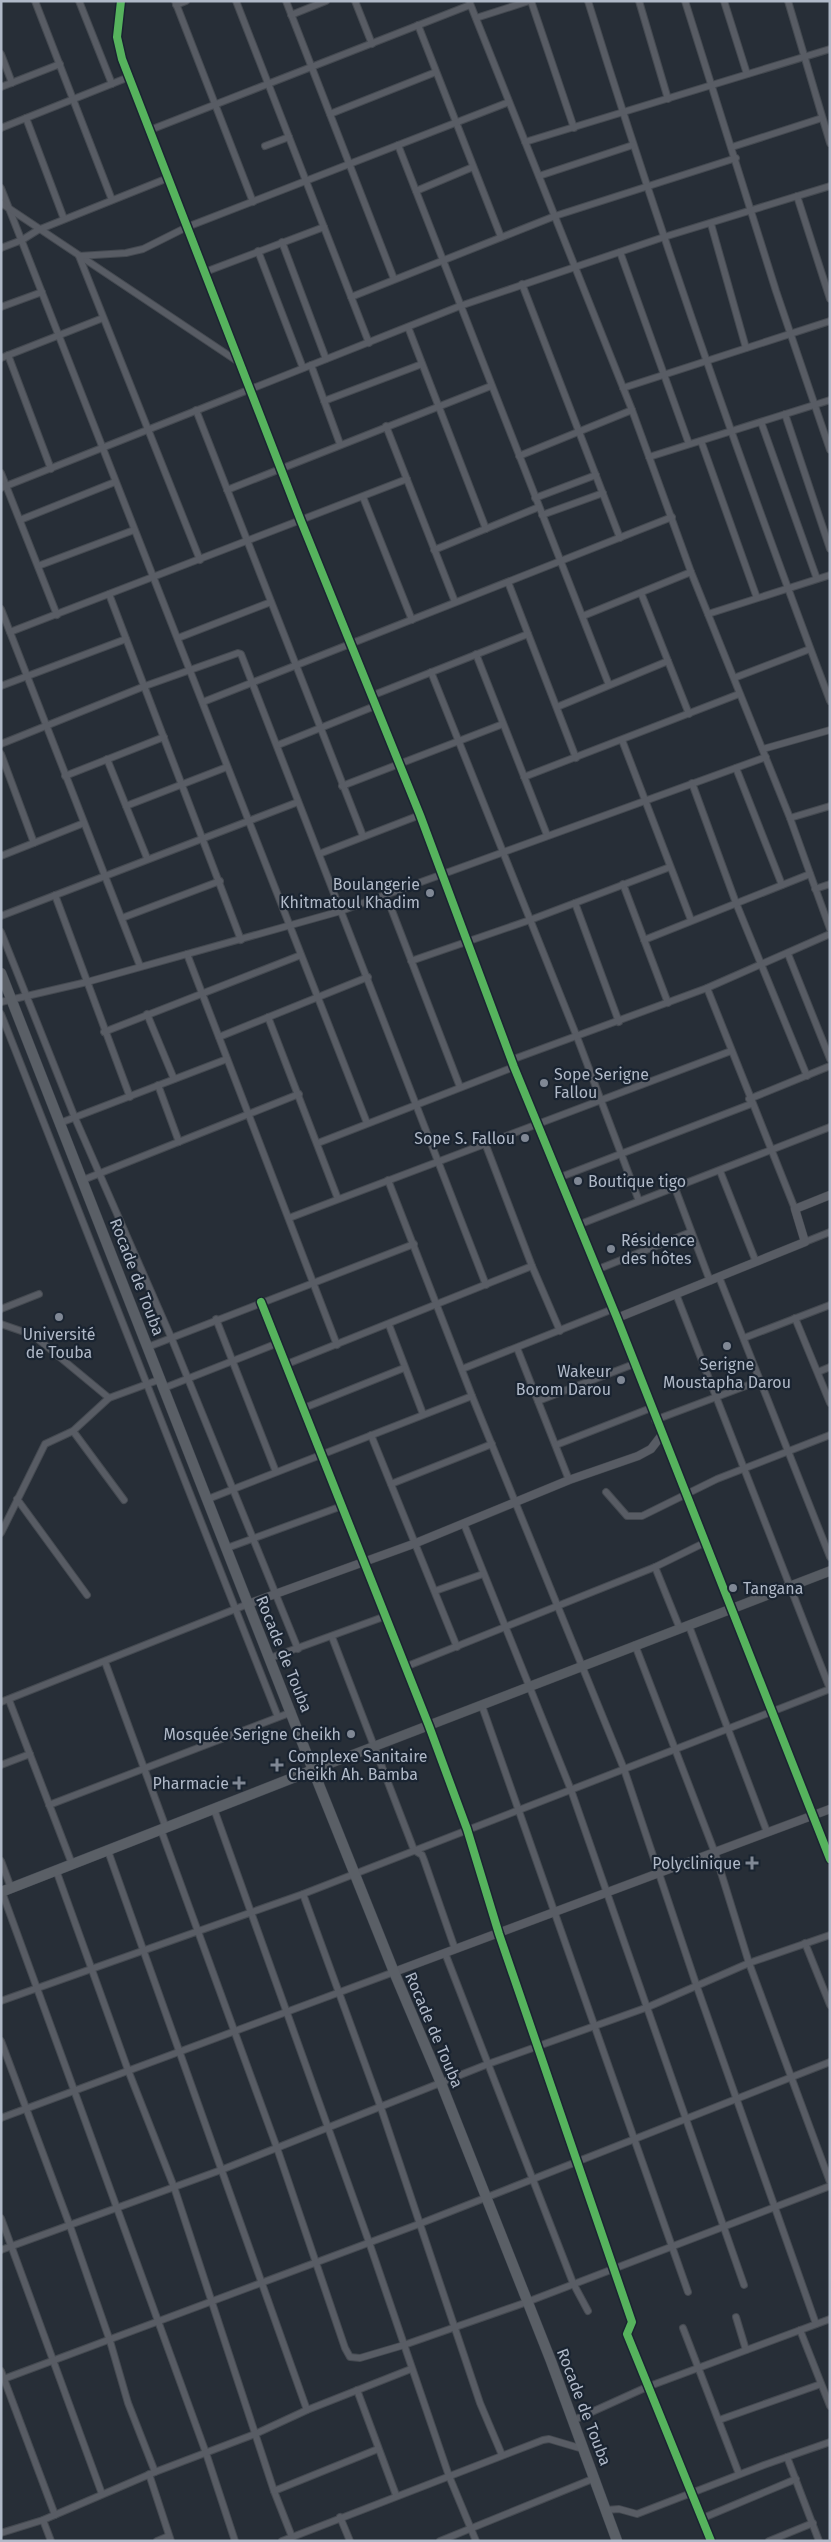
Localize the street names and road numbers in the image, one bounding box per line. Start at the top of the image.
street label: Rocade de Touba [106,1216,168,1338]
street label: Rocade de Touba [252,1593,316,1715]
street label: Rocade de Touba [401,1969,467,2091]
street label: Rocade de Touba [553,2346,615,2468]

